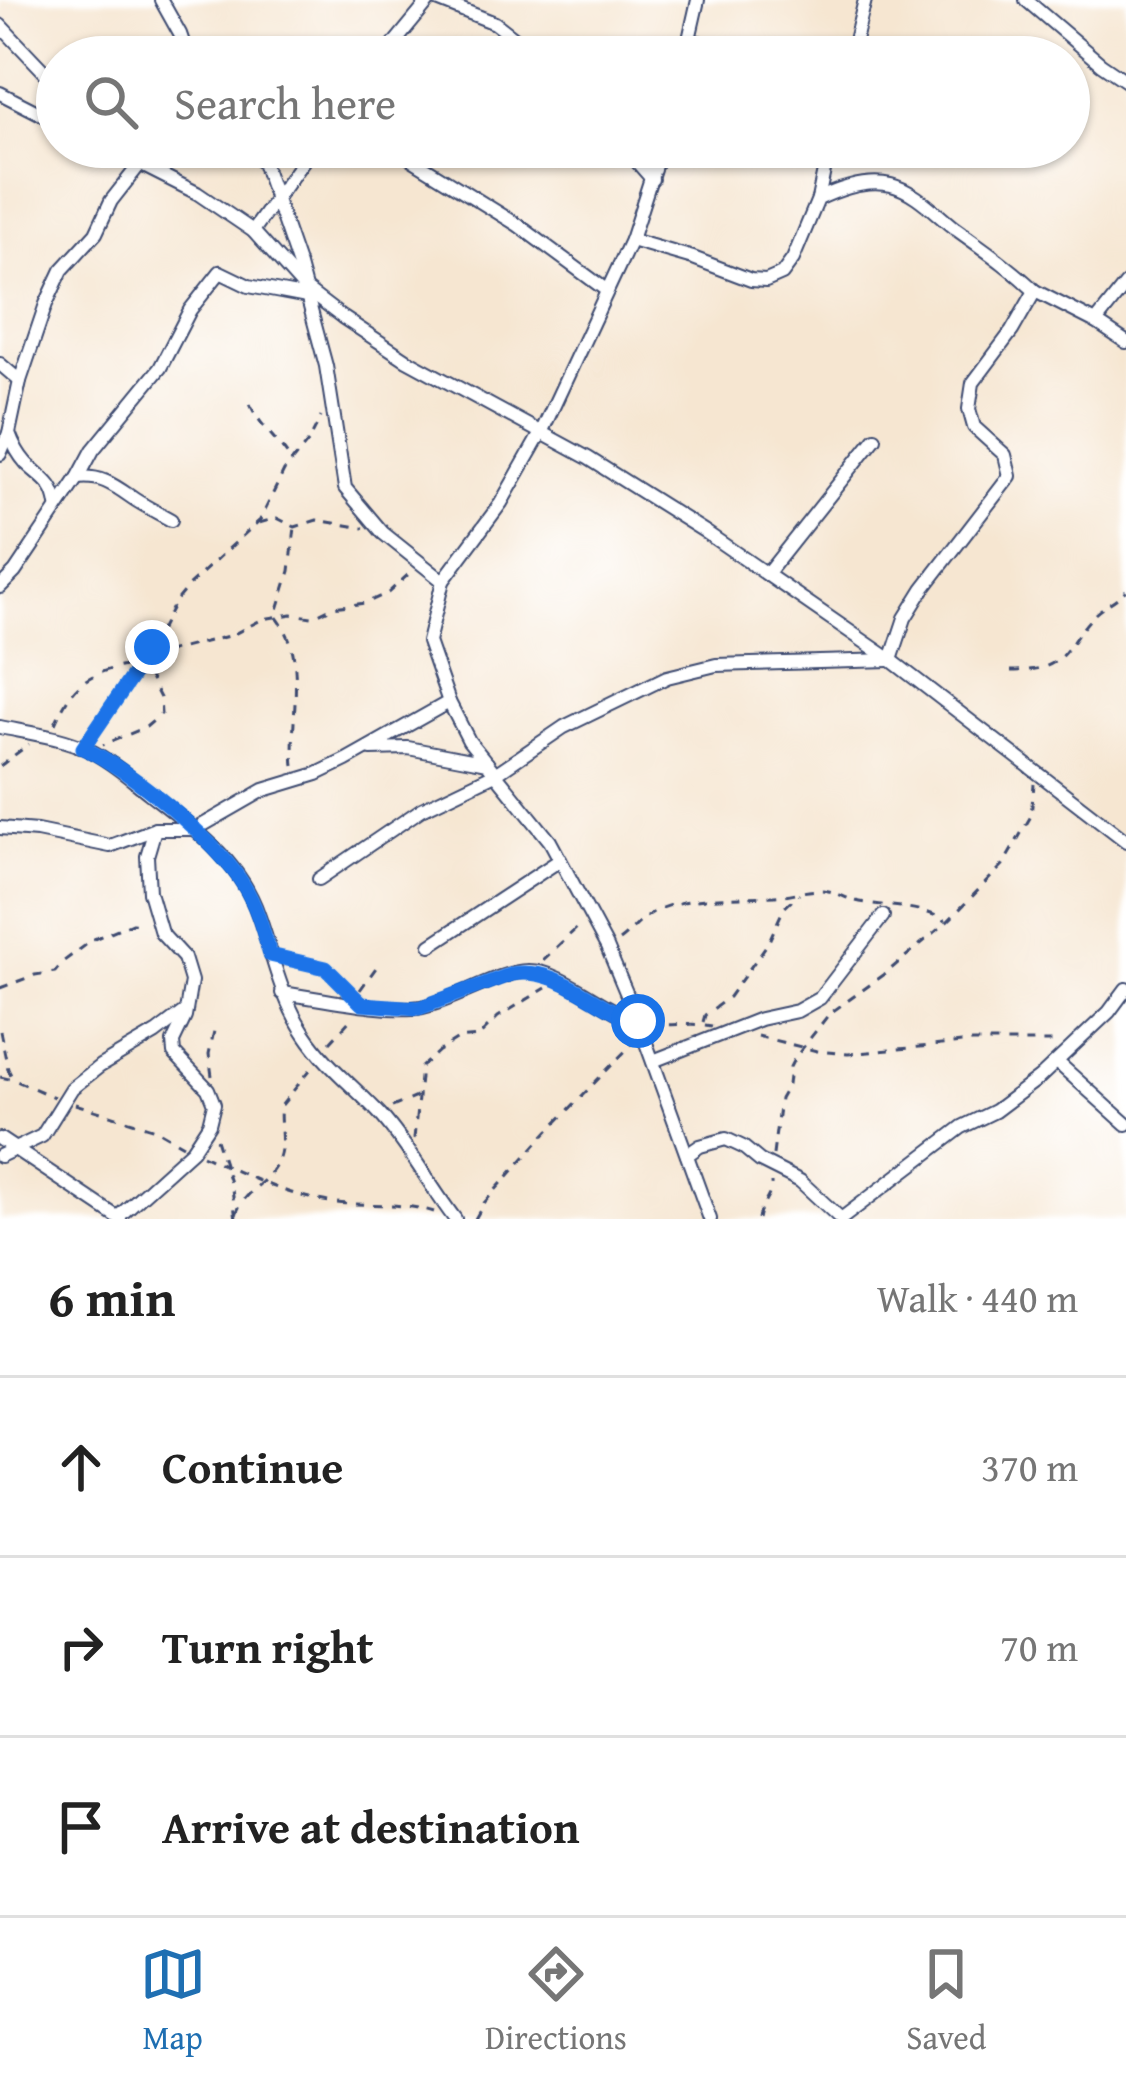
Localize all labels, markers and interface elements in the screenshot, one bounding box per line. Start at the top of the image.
search box [36,36,1090,168]
icon: search [78,69,144,135]
text: Search here [174,70,396,135]
route end [125,620,179,674]
route start [611,994,665,1048]
text: 6 min [48,1260,175,1335]
text: Walk · 440 m [877,1269,1078,1326]
icon: ahead [48,1434,114,1500]
text: Continue [162,1434,343,1499]
text: 370 m [981,1438,1078,1495]
icon: right [48,1614,114,1680]
text: Turn right [162,1614,374,1679]
text: 70 m [1000,1618,1078,1675]
icon: arrive [48,1794,114,1860]
text: Arrive at destination [162,1794,580,1859]
tab: Map [140,1941,206,2061]
tab: Directions [485,1941,627,2061]
tab: Saved [906,1941,986,2061]

